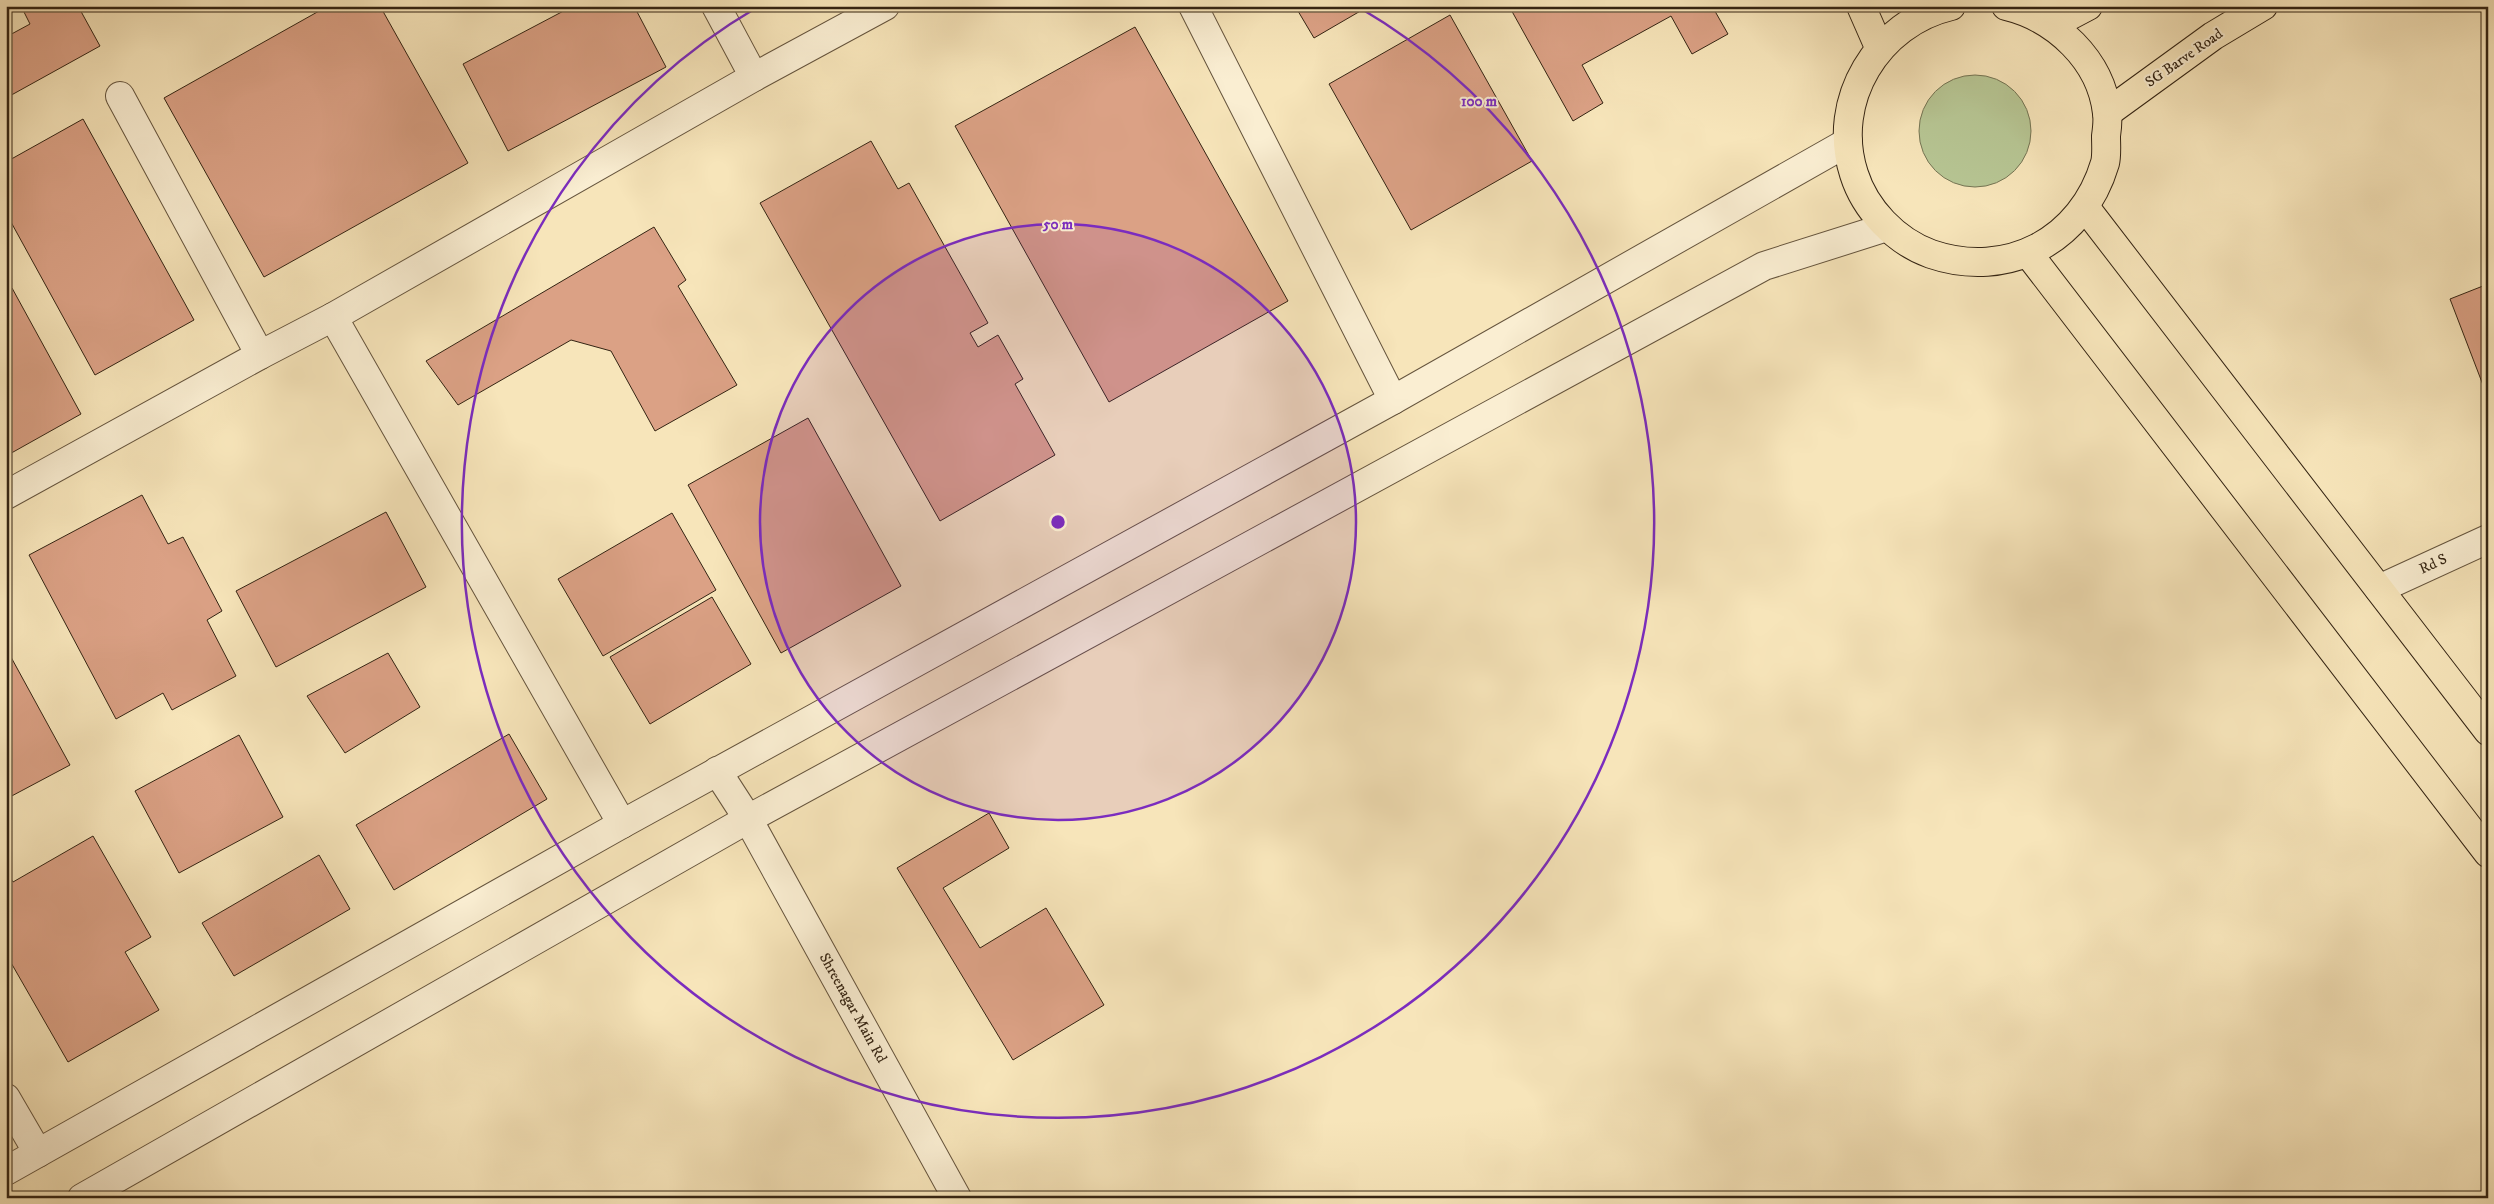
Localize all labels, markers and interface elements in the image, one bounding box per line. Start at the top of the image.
street label: SG Barve Road [2142,24,2227,92]
text: 100 m [1461,92,1498,111]
text: 50 m [1042,215,1074,234]
centre of rings [1049,513,1067,531]
street label: Rd S [2416,549,2450,579]
street label: Shreenagar Main Rd [815,950,891,1067]

